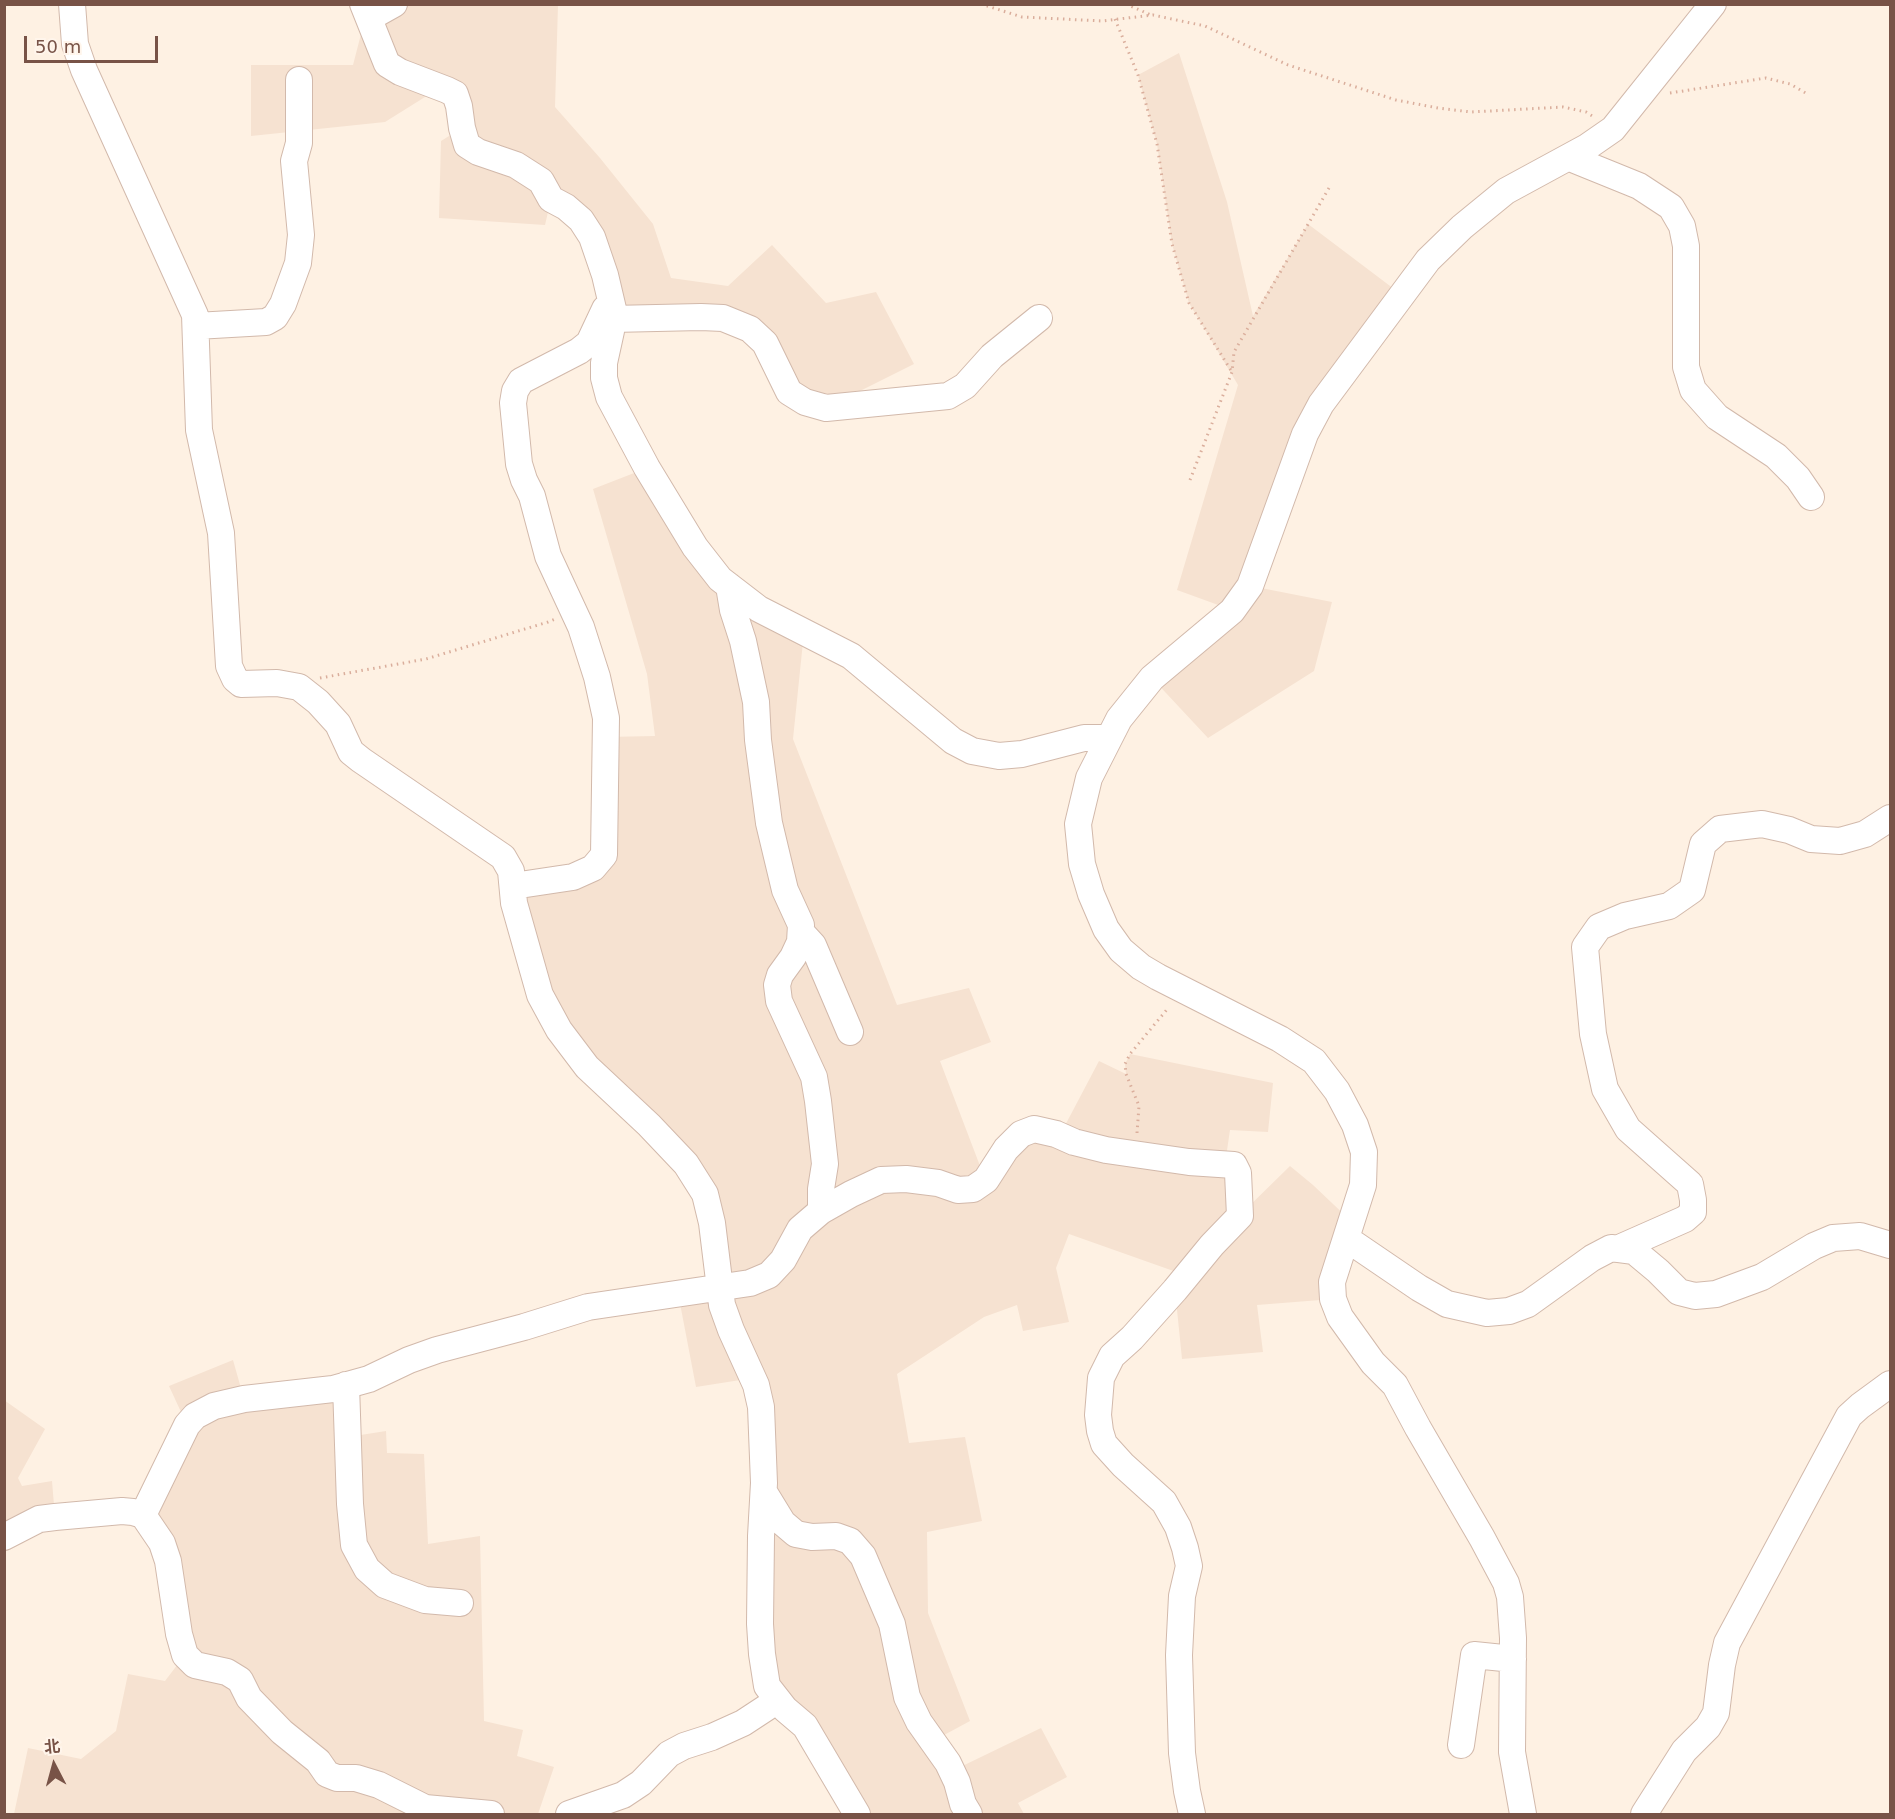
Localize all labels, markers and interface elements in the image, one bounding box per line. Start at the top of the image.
scale bar [27,24,160,62]
text: 50 m [35,36,81,57]
north arrow [24,1735,84,1795]
text: 北 [43,1736,61,1757]

